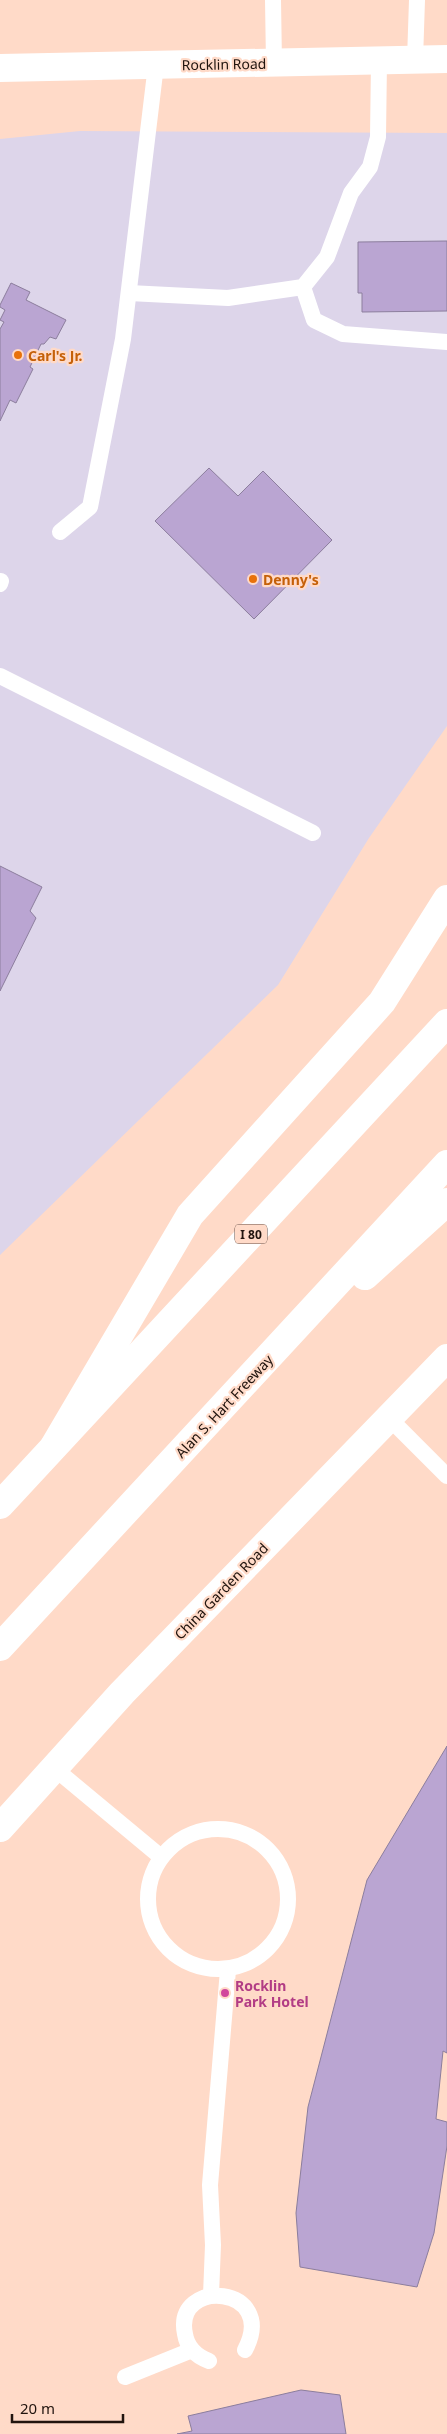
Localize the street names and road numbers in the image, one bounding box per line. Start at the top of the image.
street label: Rocklin Road [182,54,266,74]
road number: I 80 [235,1224,267,1244]
street label: Alan S. Hart Freeway [171,1350,277,1462]
street label: China Garden Road [170,1539,272,1643]

